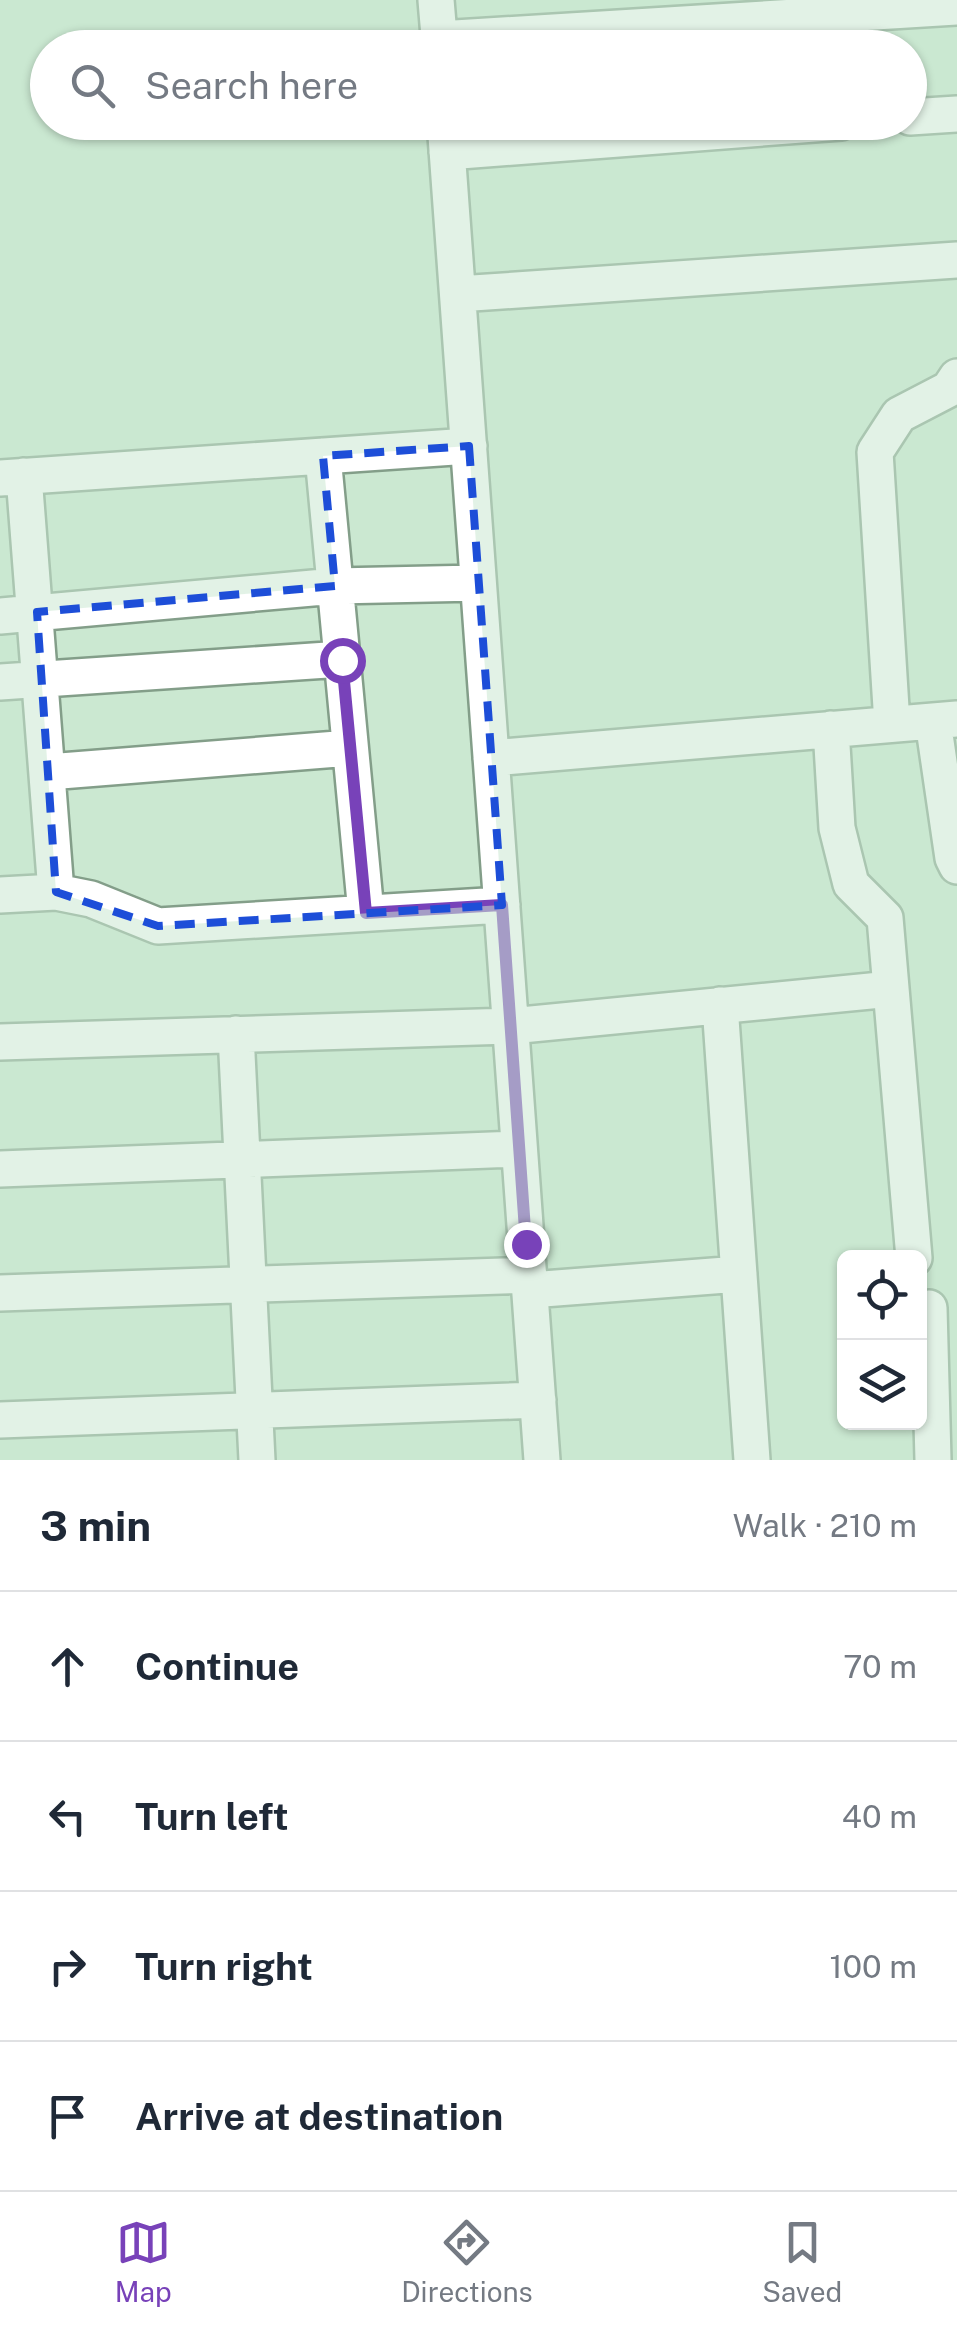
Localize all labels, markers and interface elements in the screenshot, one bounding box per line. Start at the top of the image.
search box [30,30,927,140]
icon: search [65,58,120,113]
text: Search here [145,63,358,108]
route start [320,638,366,684]
route end [504,1222,550,1268]
map controls [837,1250,927,1430]
button: locate [837,1250,927,1340]
button: layers [837,1340,927,1430]
text: 3 min [40,1501,151,1550]
text: Walk · 210 m [733,1507,917,1544]
icon: ahead [40,1639,95,1694]
text: Continue [135,1644,299,1689]
text: 70 m [843,1648,917,1685]
icon: left [40,1789,95,1844]
text: Turn left [135,1794,289,1839]
text: 40 m [842,1798,917,1835]
icon: right [40,1939,95,1994]
text: Turn right [135,1944,313,1989]
text: 100 m [830,1948,917,1985]
icon: arrive [40,2089,95,2144]
text: Arrive at destination [135,2094,503,2139]
tab: Map [115,2215,172,2308]
tab: Directions [401,2215,533,2308]
tab: Saved [762,2215,842,2308]

